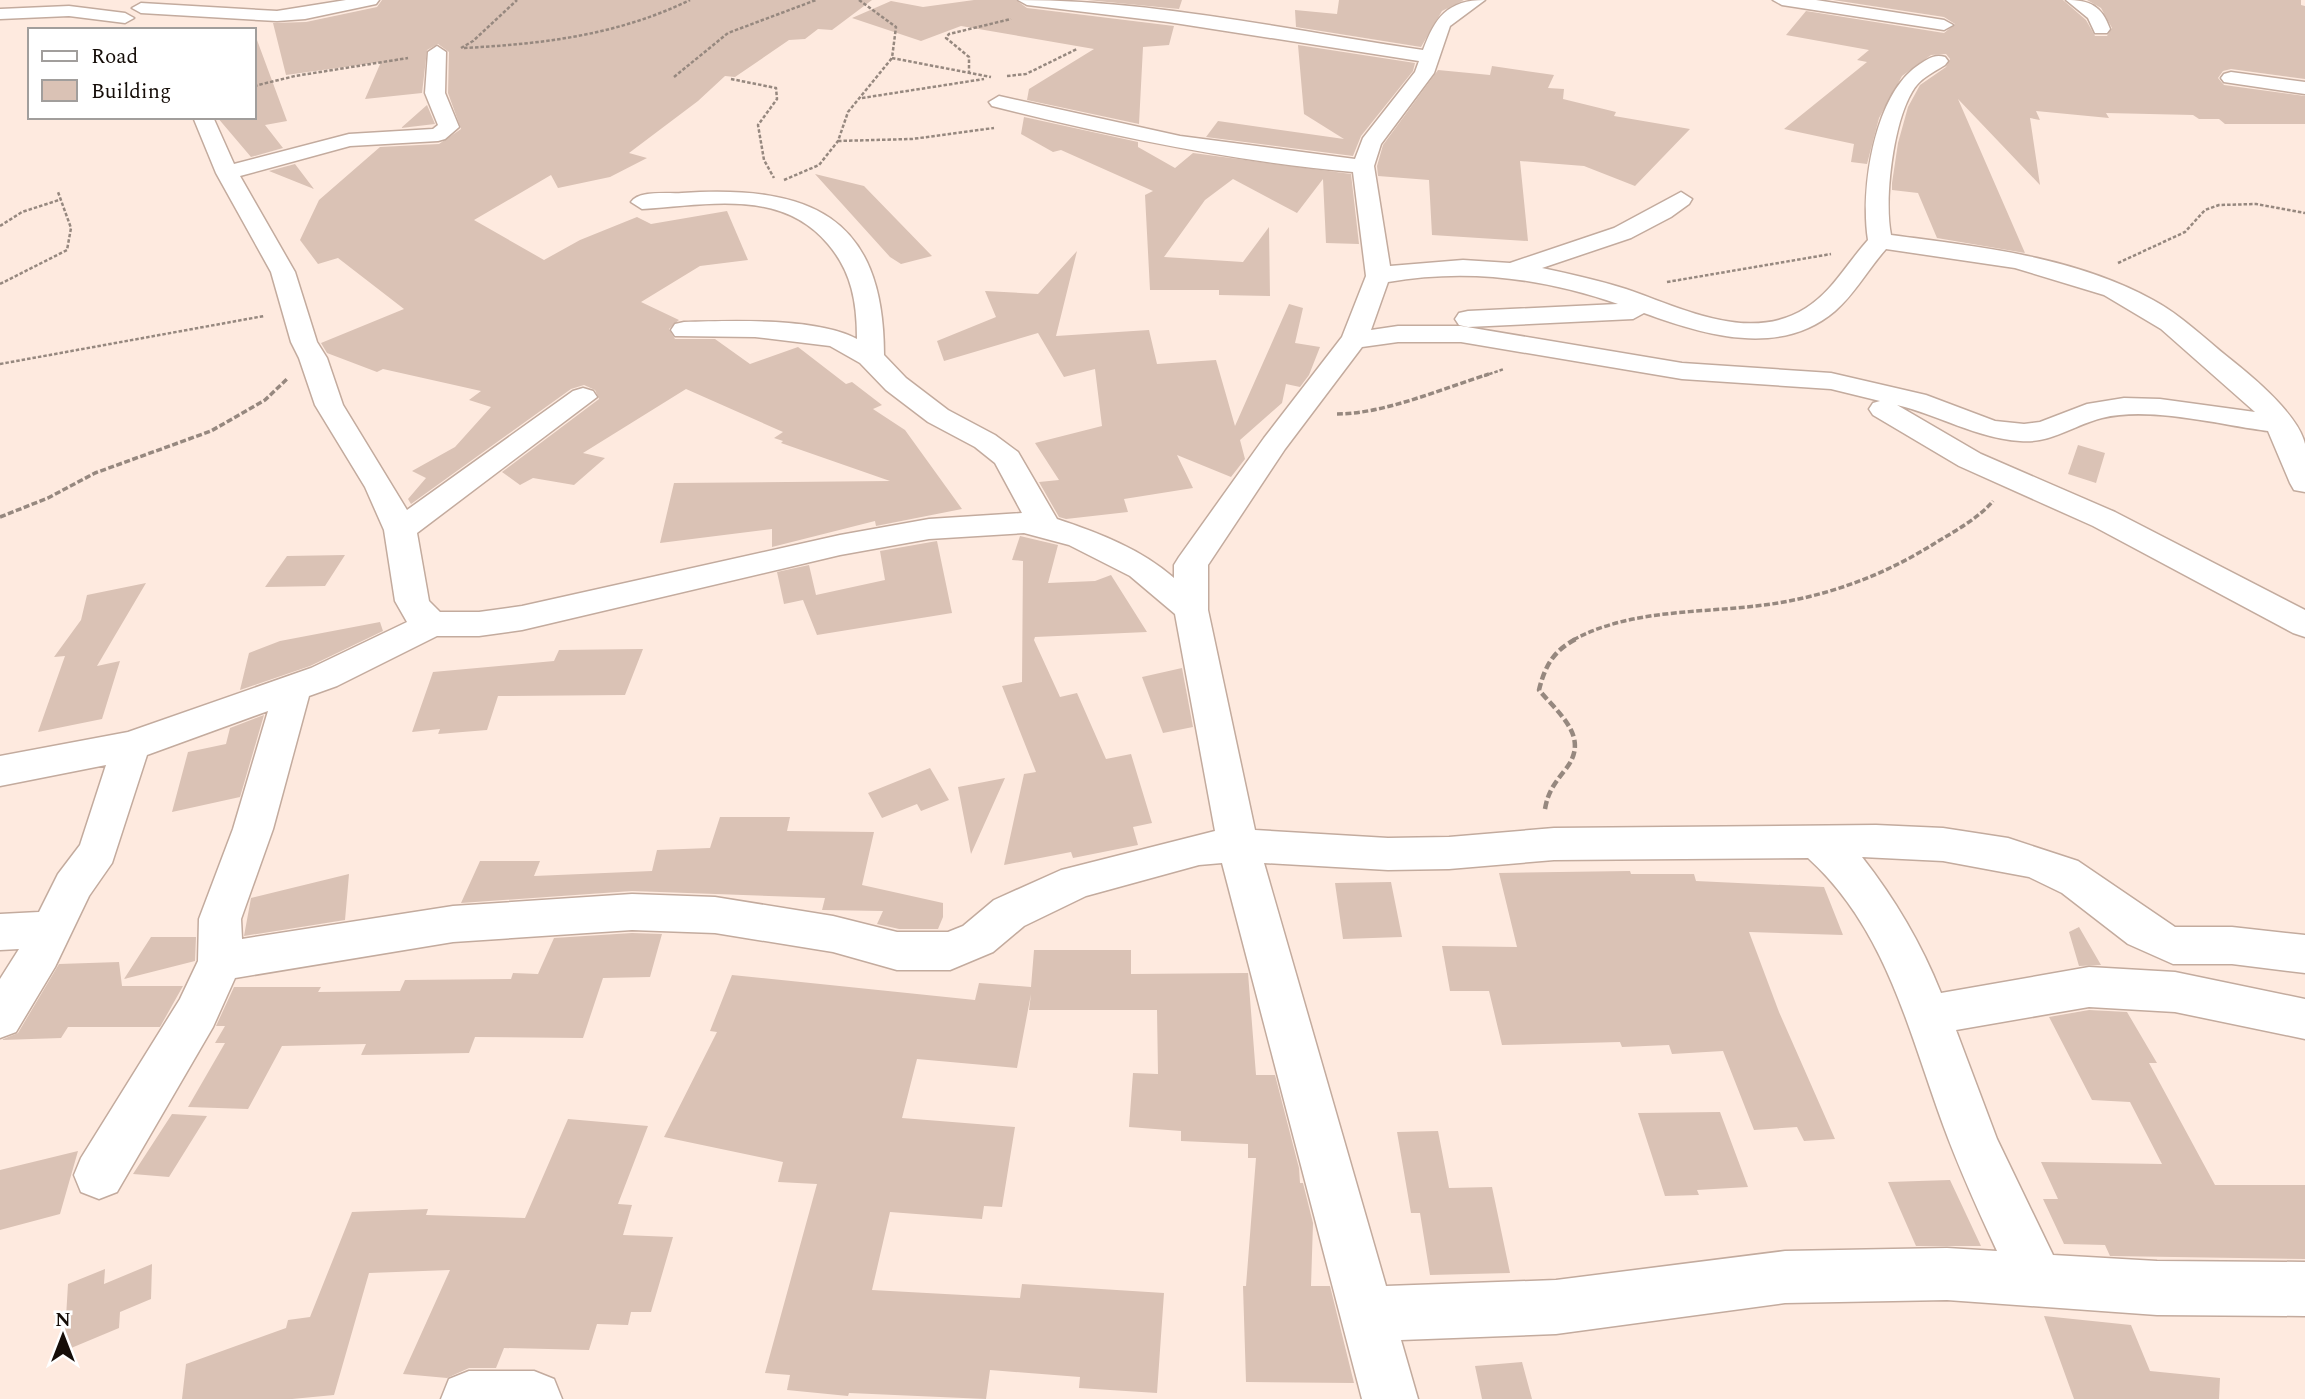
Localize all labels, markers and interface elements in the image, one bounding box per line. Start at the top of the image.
legend [28,28,256,119]
text: Road [91,41,138,73]
text: Building [91,76,171,108]
north arrow [28,1301,98,1371]
text: N [55,1306,71,1335]

